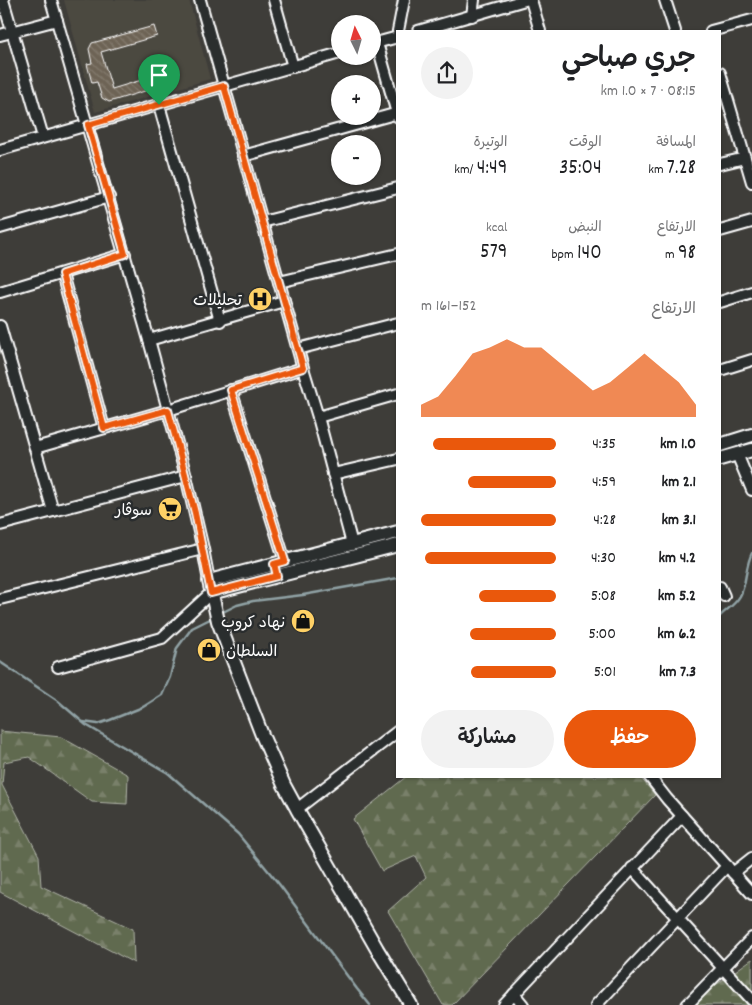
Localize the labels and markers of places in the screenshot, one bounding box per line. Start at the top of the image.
pin [138,54,180,105]
hospital icon: تحلیلات [247,286,273,312]
place label: تحلیلات [193,290,242,313]
supermarket icon: سوڤار [157,496,183,522]
place label: سوڤار [113,500,152,523]
shop icon: نهاد كروب [290,608,316,634]
place label: نهاد كروب [221,612,286,635]
shop icon: السلطان [196,637,222,663]
place label: السلطان [226,641,277,664]

